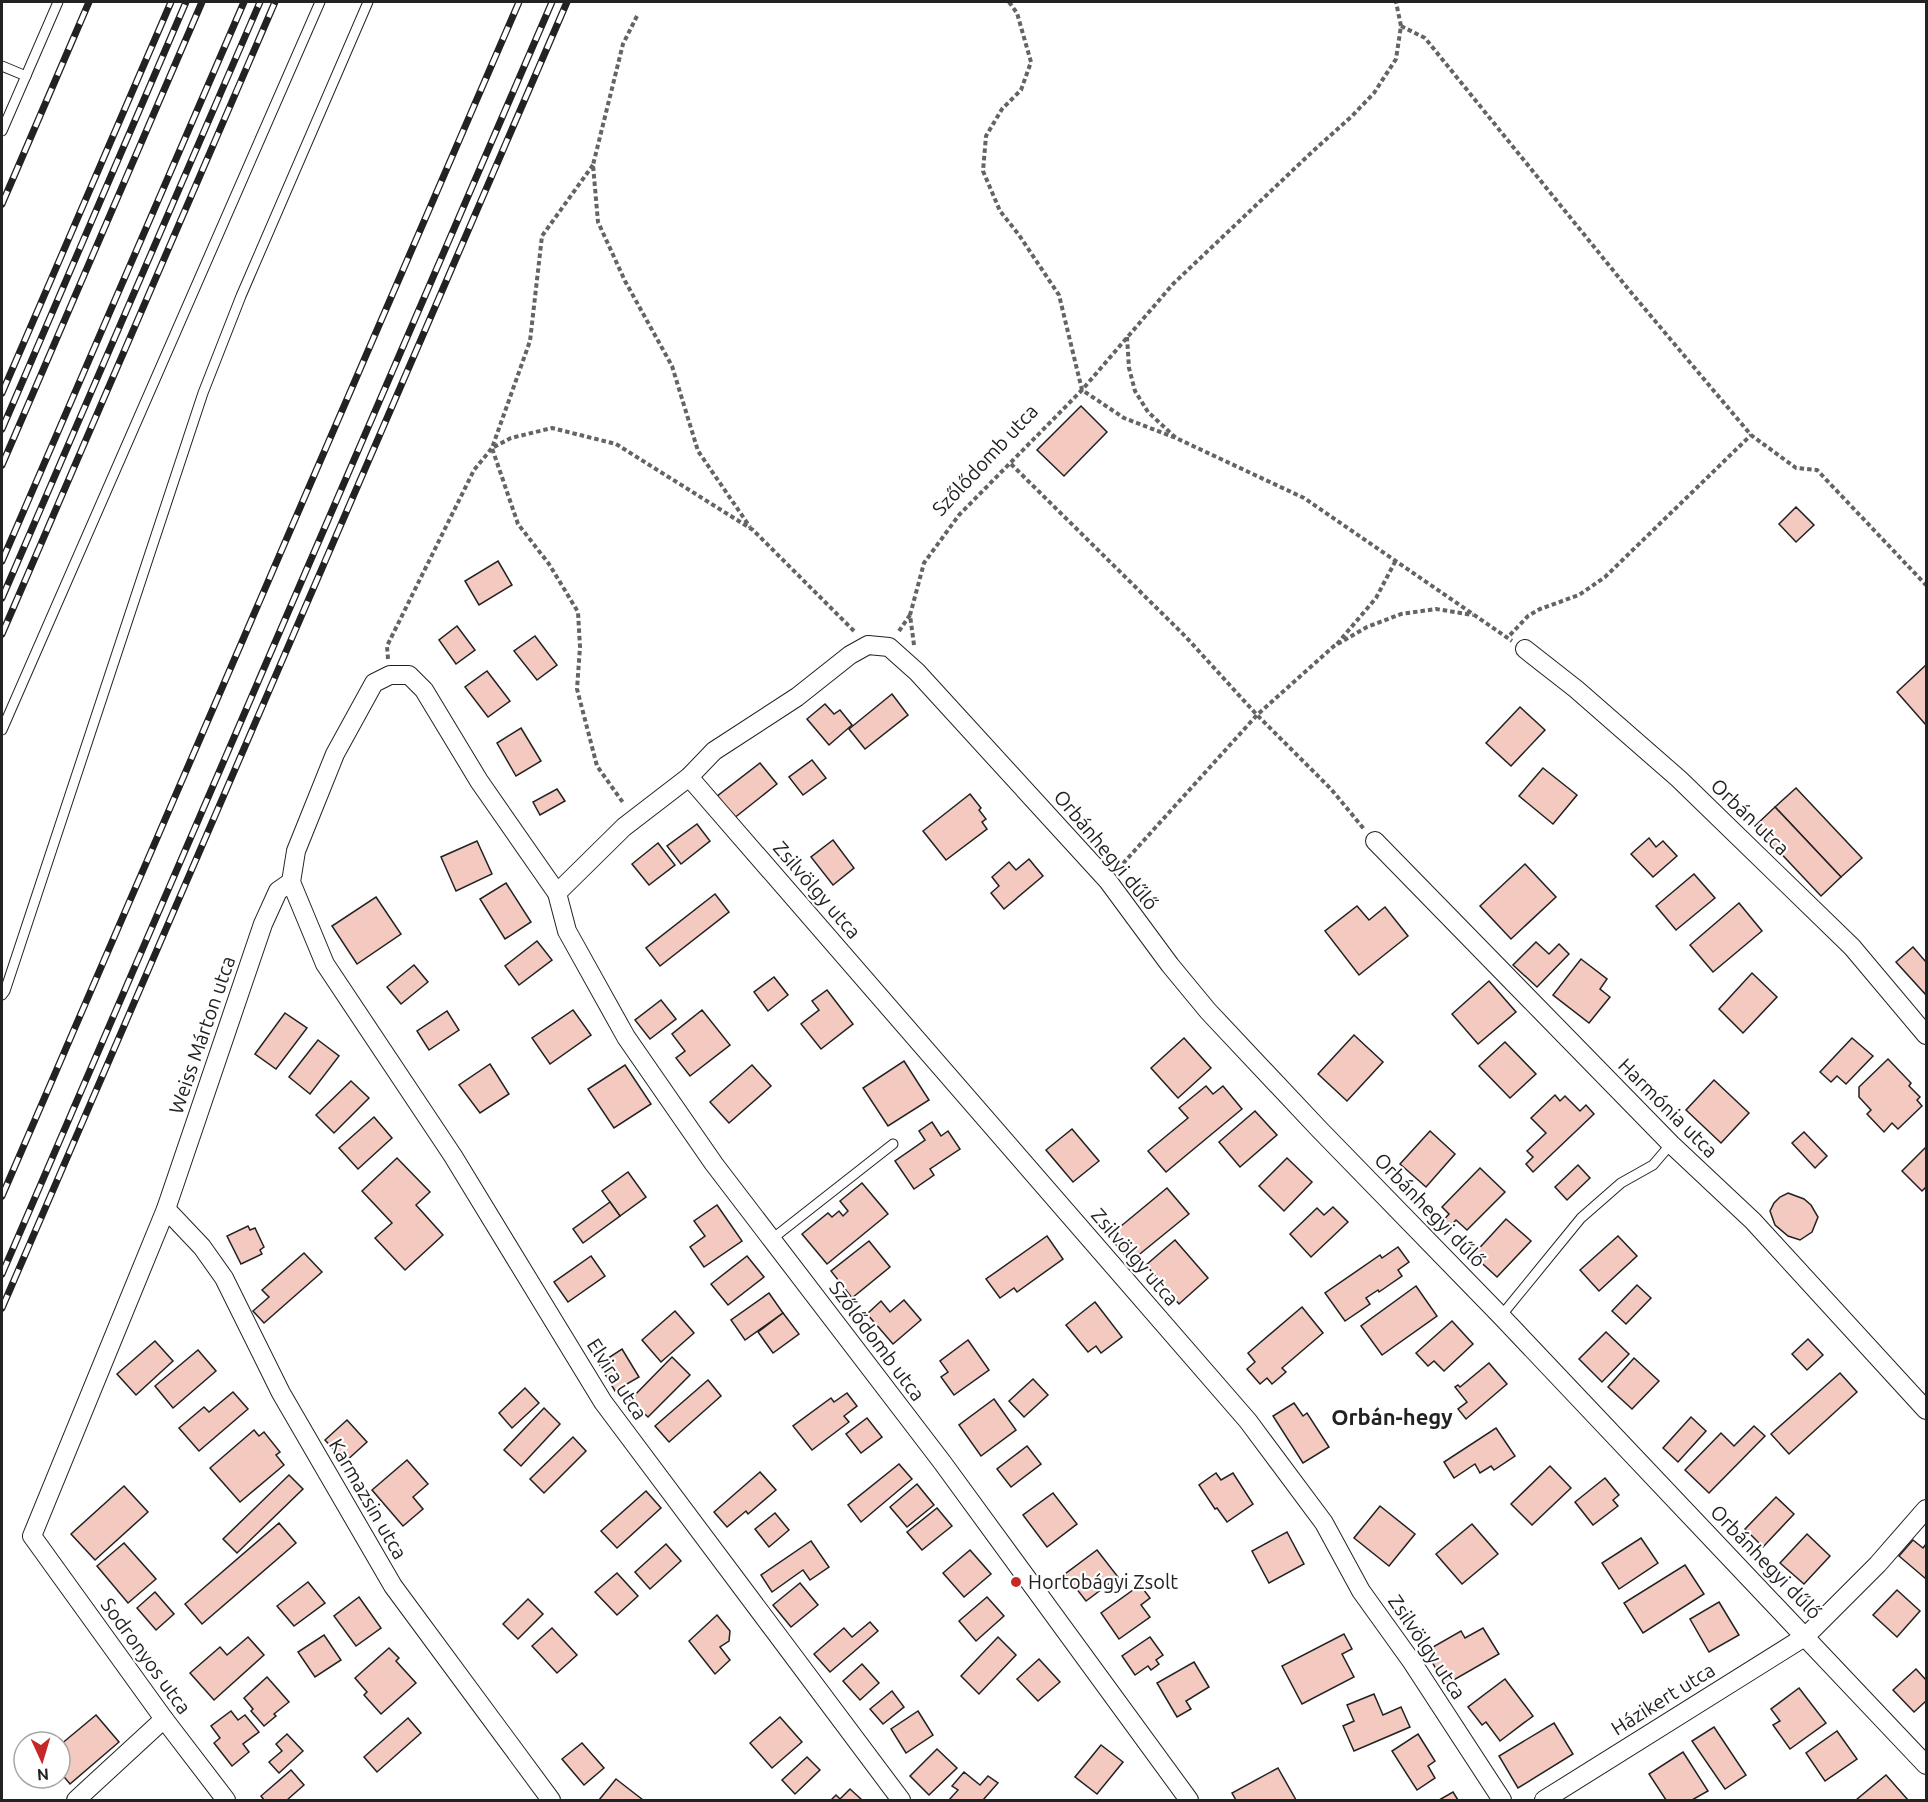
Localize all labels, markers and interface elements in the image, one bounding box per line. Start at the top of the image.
street label: Szőlődomb utca [927,399,1042,520]
street label: Orbán utca [1706,774,1794,860]
street label: Orbánhegyi dűlő [1050,785,1163,914]
street label: Zsilvölgy utca [769,836,866,943]
street label: Weiss Márton utca [164,953,239,1117]
street label: Harmónia utca [1614,1053,1723,1162]
street label: Orbánhegyi dűlő [1370,1148,1491,1271]
street label: Zsilvölgy utca [1087,1203,1184,1310]
street label: Szőlődomb utca [825,1276,930,1405]
street label: Elvira utca [583,1334,652,1424]
district label: Orbán-hegy [1331,1404,1453,1429]
street label: Karmazsin utca [325,1435,412,1563]
street label: Orbánhegyi dűlő [1706,1500,1827,1623]
place label: Hortobágyi Zsolt [1028,1570,1178,1593]
marker: Hortobágyi Zsolt [1009,1575,1023,1589]
street label: Zsilvölgy utca [1384,1590,1471,1703]
street label: Sodronyos utca [97,1593,196,1718]
street label: Házikert utca [1607,1658,1719,1740]
north arrow [12,1730,72,1790]
text: N [36,1766,50,1784]

